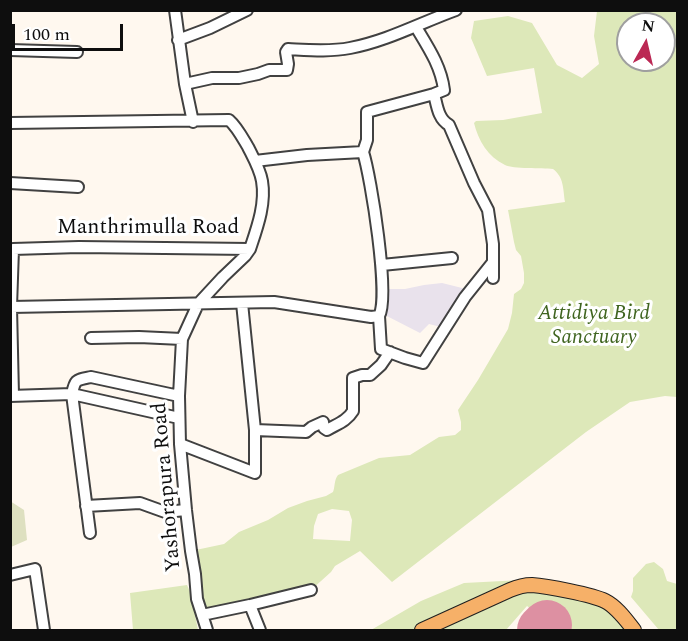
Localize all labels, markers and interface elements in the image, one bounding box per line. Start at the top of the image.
scale bar [15,12,126,50]
north arrow [616,12,676,72]
text: N [640,13,656,39]
text: 100 m [23,21,70,48]
street label: Manthrimulla Road [57,216,239,242]
park label: Attidiya Bird Sanctuary [538,302,650,352]
street label: Yashorapura Road [148,401,188,573]

